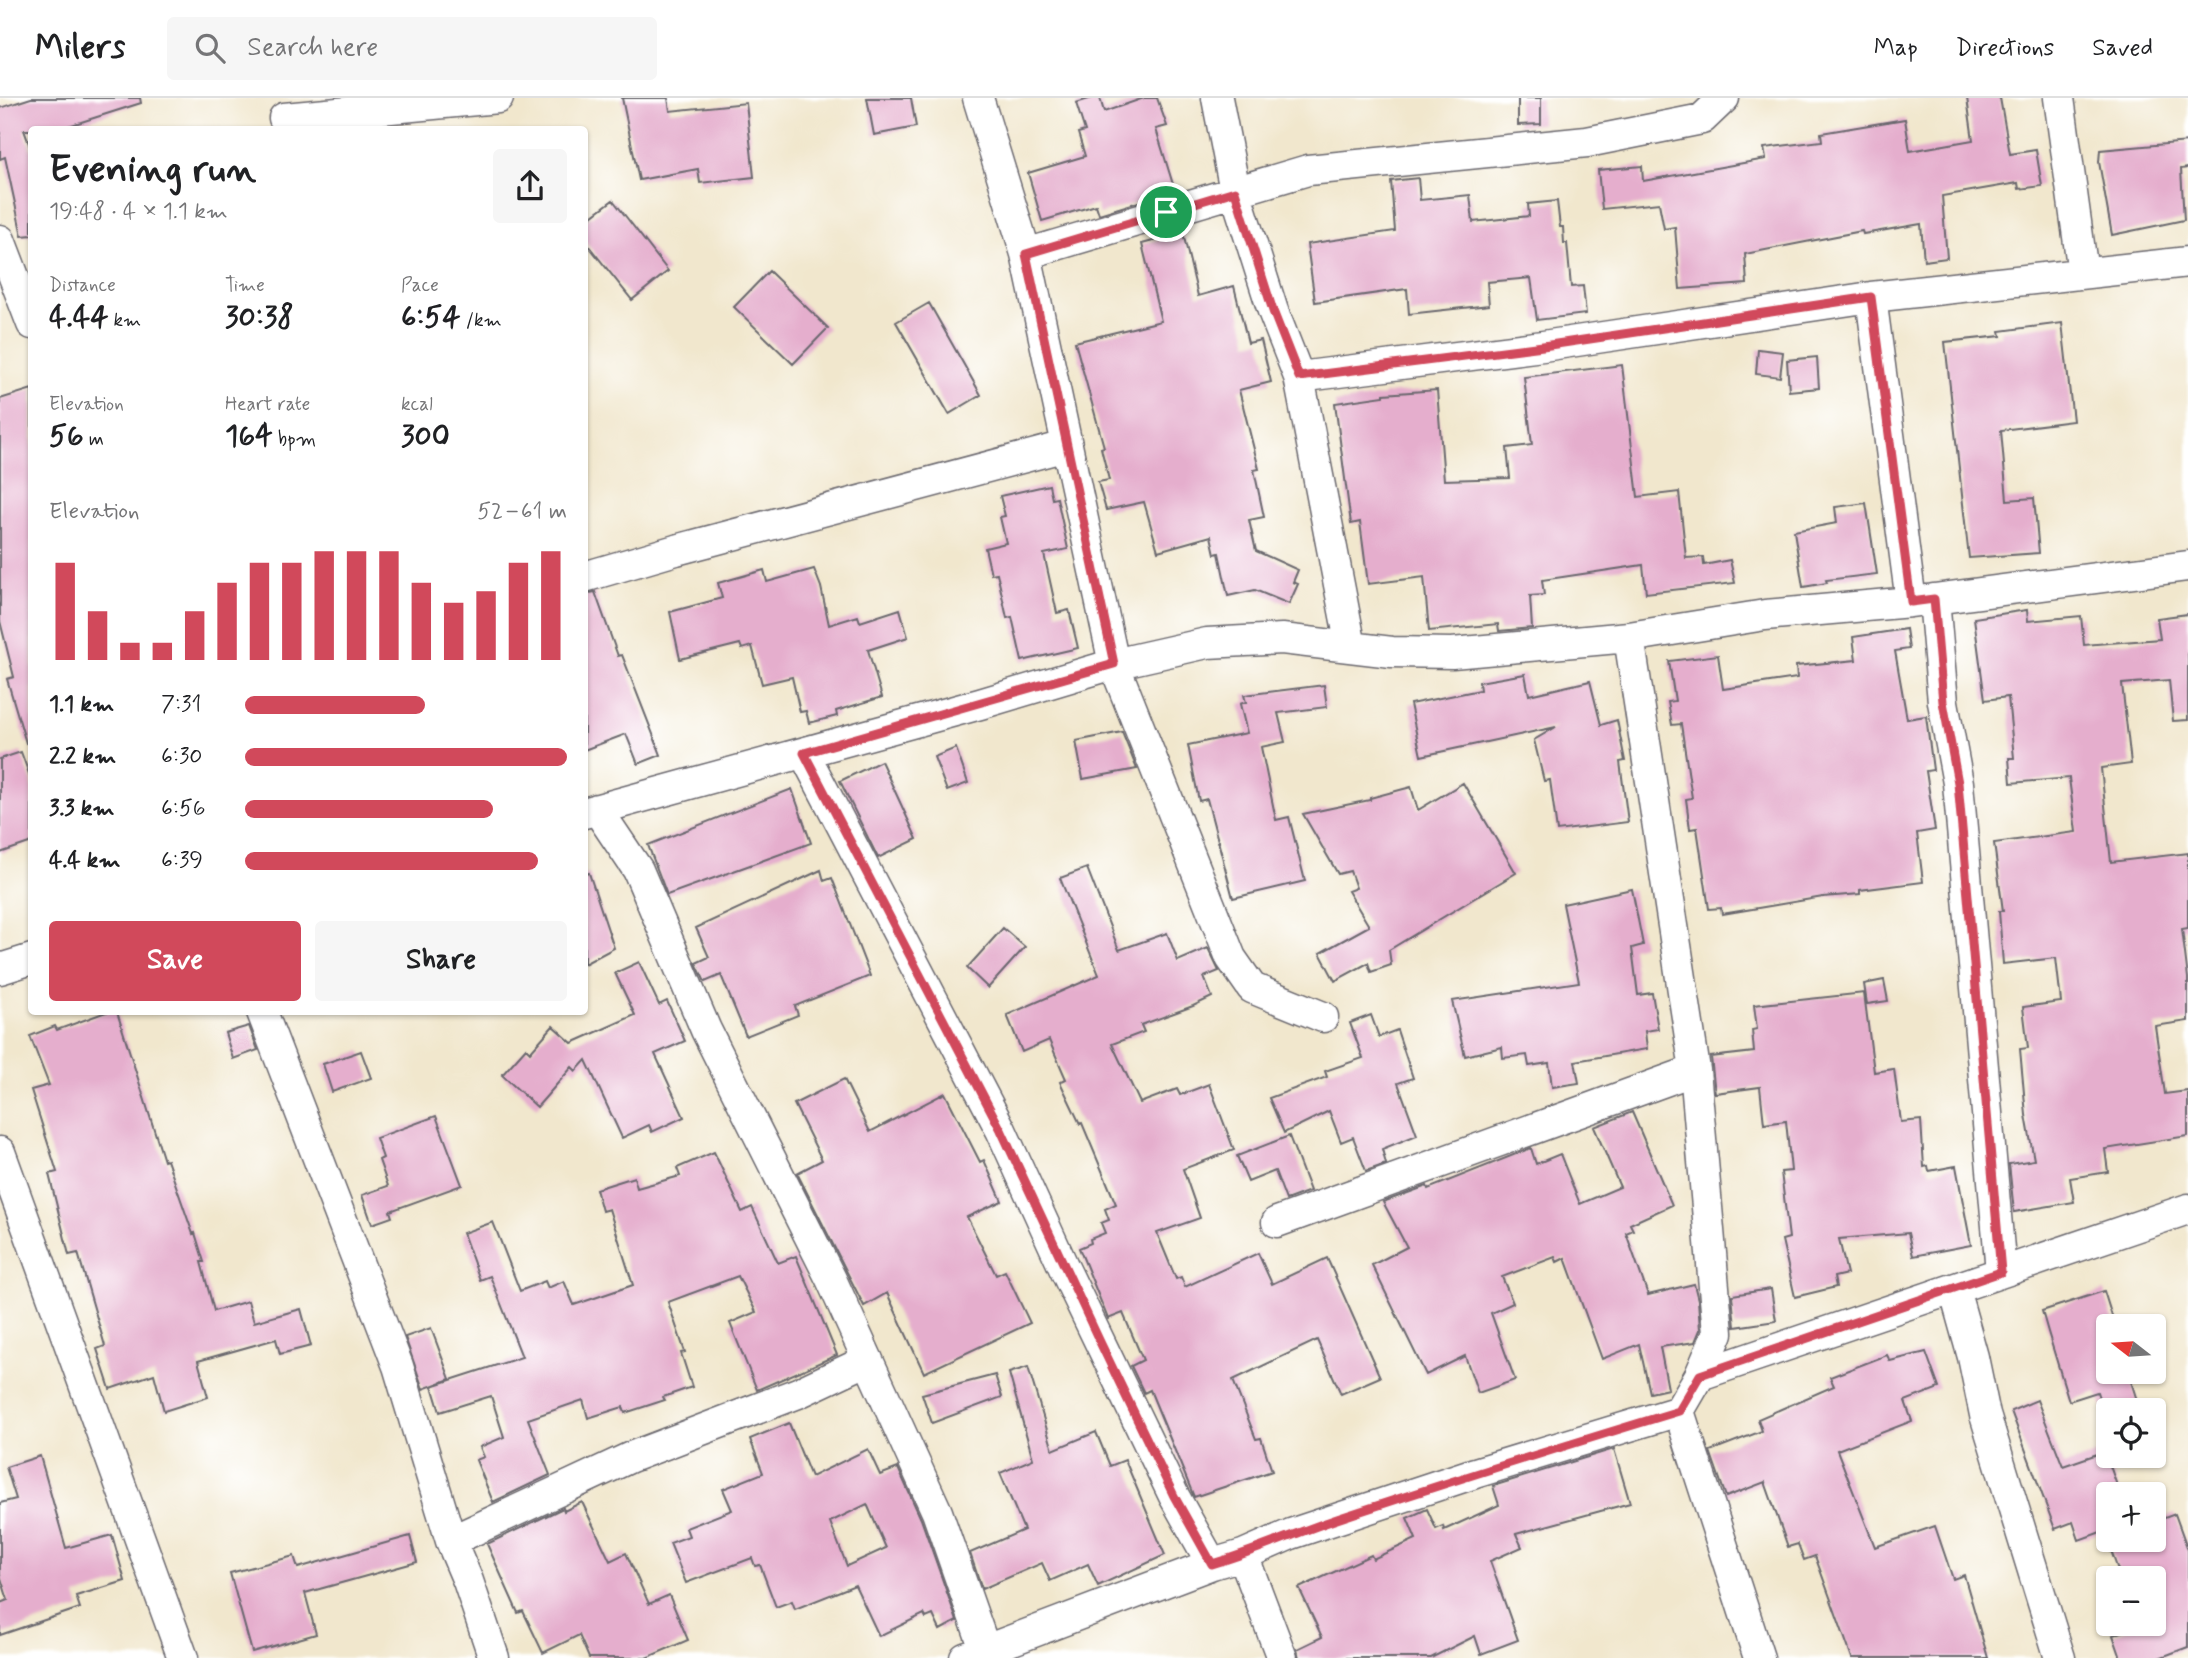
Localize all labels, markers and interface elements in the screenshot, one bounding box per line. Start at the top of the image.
search box [167,17,657,80]
text: Milers [35,26,125,70]
icon: search [191,29,229,67]
text: Search here [247,31,378,65]
text: Map [1874,33,1918,64]
text: Directions [1956,33,2054,64]
text: Saved [2092,33,2153,64]
text: Evening run [49,146,256,195]
button: share [493,149,567,223]
pin [1136,182,1196,242]
icon: arrive [1147,193,1185,231]
text: 19:48 · 4 × 1.1 km [49,197,228,227]
text: Distance [49,273,116,298]
text: Time [225,273,265,298]
text: Pace [401,273,439,298]
text: 4.44 [49,298,108,337]
text: 30:38 [225,298,294,337]
text: 6:54 [401,298,461,337]
text: km [108,308,141,333]
text: /km [461,308,502,333]
text: Elevation [49,392,124,417]
text: Heart rate [225,392,310,417]
text: kcal [401,392,433,417]
text: 56 [49,417,84,456]
text: 164 [225,417,273,456]
text: 300 [401,417,450,456]
text: m [84,427,104,452]
text: bpm [273,427,316,452]
text: Elevation [49,497,140,527]
text: 52–61 m [477,497,567,527]
text: 1.1 km [49,690,114,720]
text: 7:31 [161,690,201,720]
text: 2.2 km [49,742,116,772]
text: 6:30 [161,742,202,772]
text: 3.3 km [49,794,114,824]
text: 6:56 [161,794,205,824]
text: 4.4 km [49,846,120,876]
text: 6:39 [161,846,203,876]
button: Save [49,921,301,1001]
button: Share [315,921,567,1001]
north arrow [2096,1314,2166,1384]
map controls [2096,1314,2166,1636]
button: locate [2096,1398,2166,1468]
button: + [2096,1482,2166,1552]
button: − [2096,1566,2166,1636]

